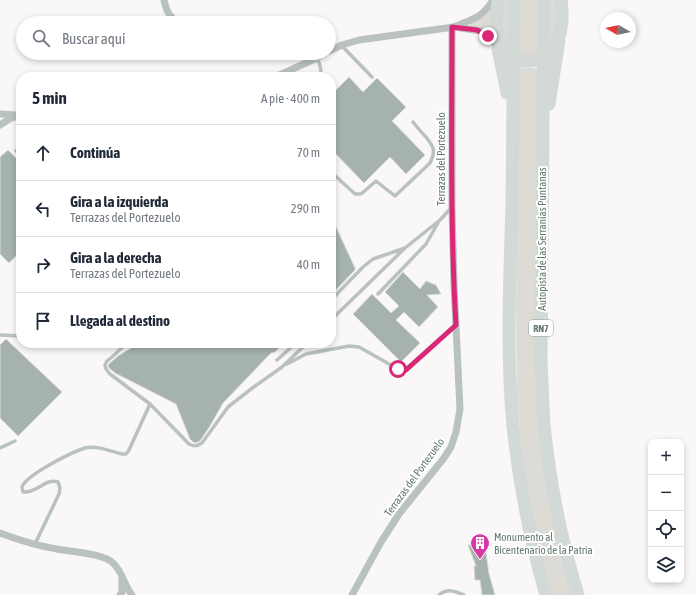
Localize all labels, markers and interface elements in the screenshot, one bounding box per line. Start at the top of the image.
north arrow [600,12,636,48]
search box [16,16,336,60]
icon: search [30,27,52,49]
route end [479,27,497,45]
text: Buscar aquí [62,30,125,47]
text: 5 min [32,88,67,108]
text: A pie · 400 m [261,91,320,106]
street label: Terrazas del Portezuelo [435,112,447,206]
icon: ahead [32,142,54,164]
text: Continúa [70,144,120,161]
text: 70 m [297,145,320,160]
street label: Autopista de las Serranías Puntanas [536,167,548,311]
text: Gira a la izquierda [70,193,168,210]
icon: left [32,198,54,220]
text: 290 m [291,201,320,216]
text: Terrazas del Portezuelo [70,210,181,225]
text: Gira a la derecha [70,249,161,266]
icon: right [32,254,54,276]
text: 40 m [297,257,320,272]
text: Terrazas del Portezuelo [70,266,181,281]
icon: arrive [32,310,54,332]
text: Llegada al destino [70,312,170,329]
road number: RN7 [529,320,553,336]
route start [389,360,407,378]
street label: Terrazas del Portezuelo [382,436,446,518]
map controls [648,439,684,583]
button: + [648,439,684,475]
button: − [648,475,684,511]
button: locate [648,511,684,547]
place label: Monumento al Bicentenario de la Patria [494,531,593,556]
building icon: Monumento al Bicentenario de la Patria [469,532,491,560]
button: layers [648,547,684,583]

